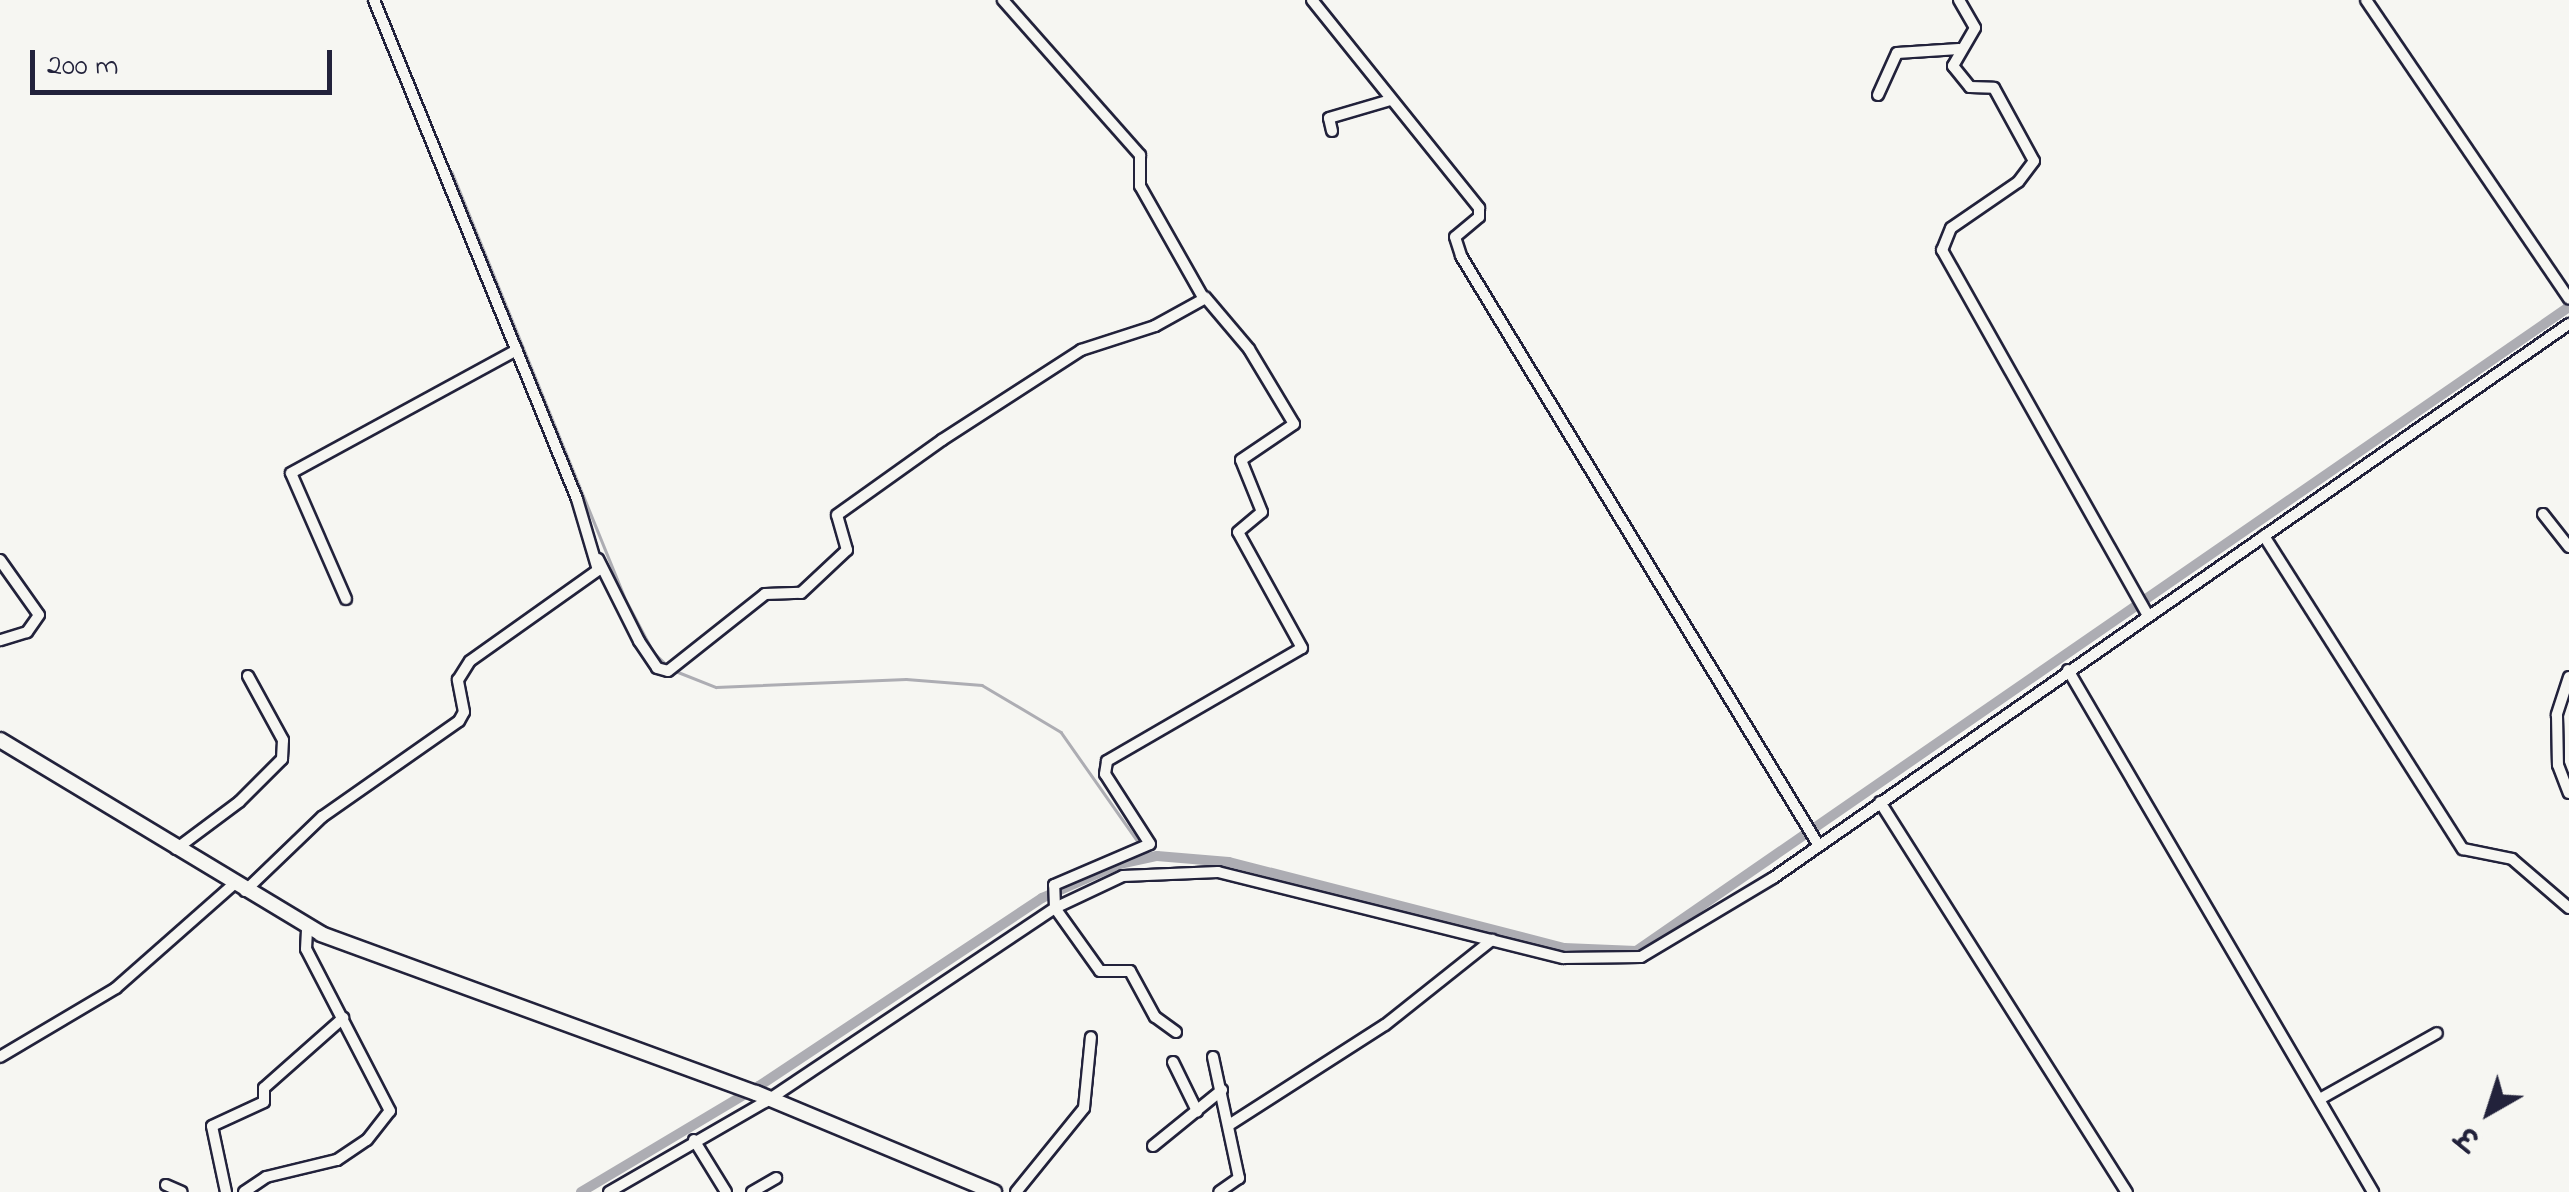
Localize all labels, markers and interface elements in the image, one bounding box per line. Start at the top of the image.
scale bar [35,30,338,92]
text: 200 m [47,45,119,89]
north arrow [2439,1062,2539,1162]
text: उ [2450,1114,2490,1158]

